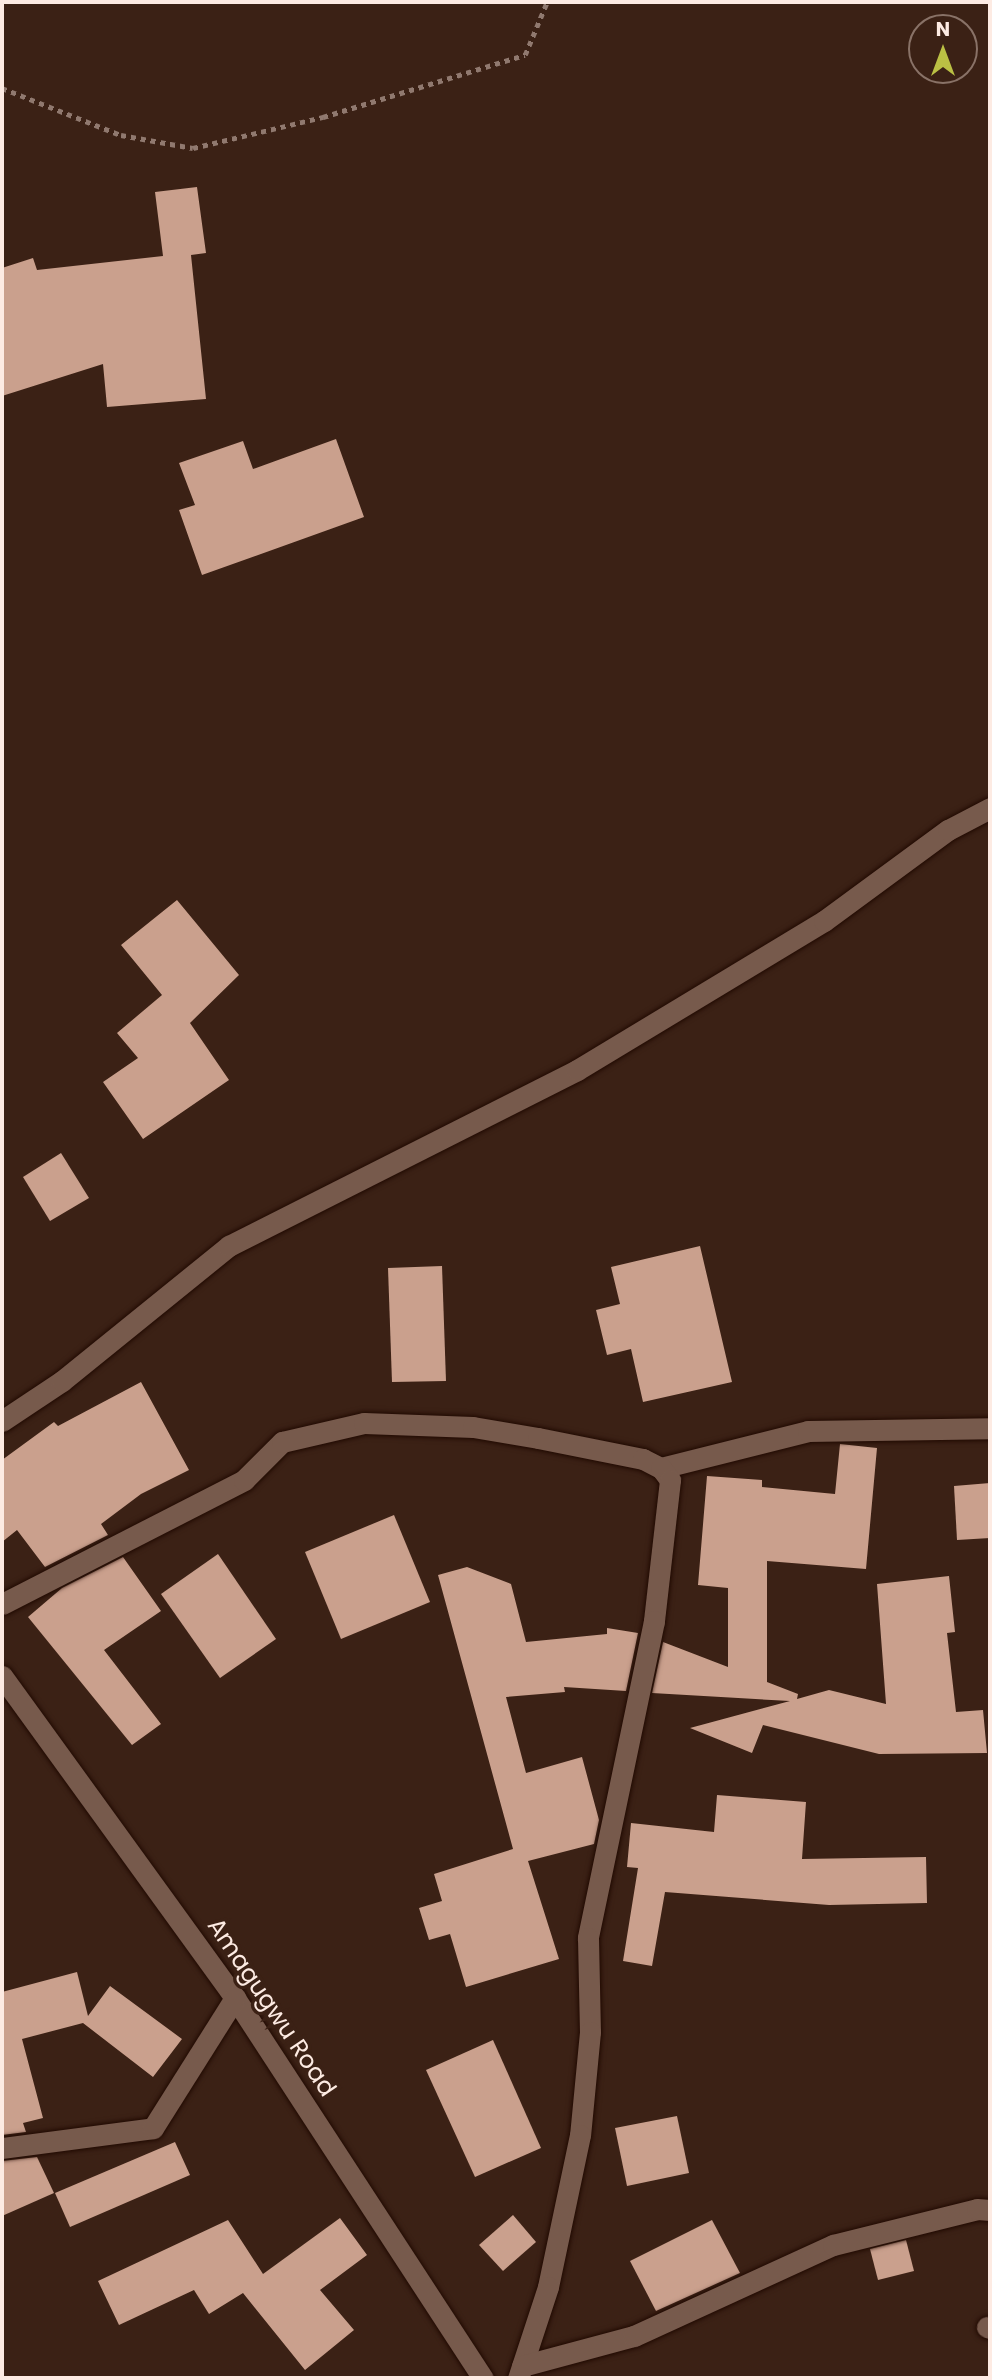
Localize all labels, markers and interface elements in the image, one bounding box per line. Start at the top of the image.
north arrow [908,14,978,84]
text: N [936,16,950,43]
street label: Amagugwu Road [202,1912,342,2102]

